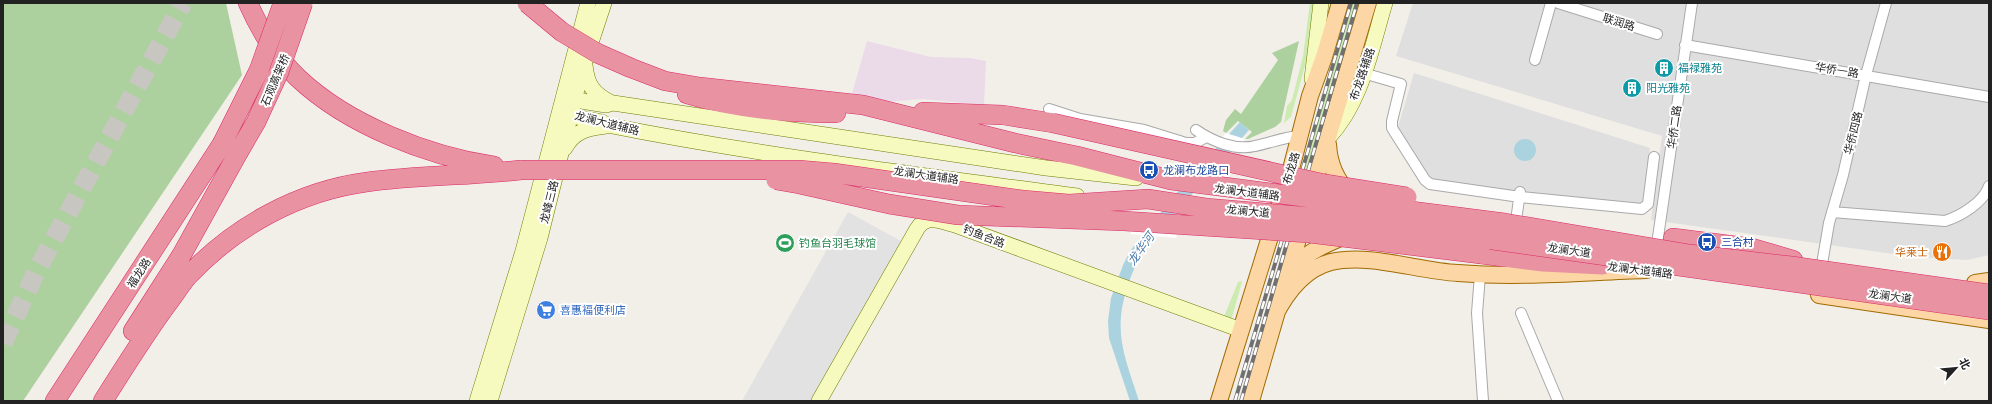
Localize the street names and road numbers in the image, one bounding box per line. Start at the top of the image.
street label: 联润路 [1601,11,1637,33]
street label: 布龙路辅路 [1347,46,1377,102]
street label: 石观高架桥 [259,52,291,108]
street label: 华侨一路 [1814,61,1860,79]
street label: 华侨二路 [1665,104,1683,150]
street label: 龙澜大道辅路 [574,109,640,137]
street label: 华侨四路 [1842,110,1864,156]
street label: 布龙路 [1280,150,1302,186]
street label: 龙澜大道辅路 [892,164,960,186]
street label: 龙峰三路 [538,179,560,225]
street label: 龙澜大道辅路 [1214,182,1280,202]
street label: 龙澜大道 [1226,203,1270,219]
street label: 钓鱼合路 [961,223,1007,249]
street label: 龙澜大道 [1546,241,1592,259]
street label: 福龙路 [125,256,153,290]
street label: 龙澜大道辅路 [1607,260,1673,280]
street label: 龙澜大道 [1867,287,1913,305]

